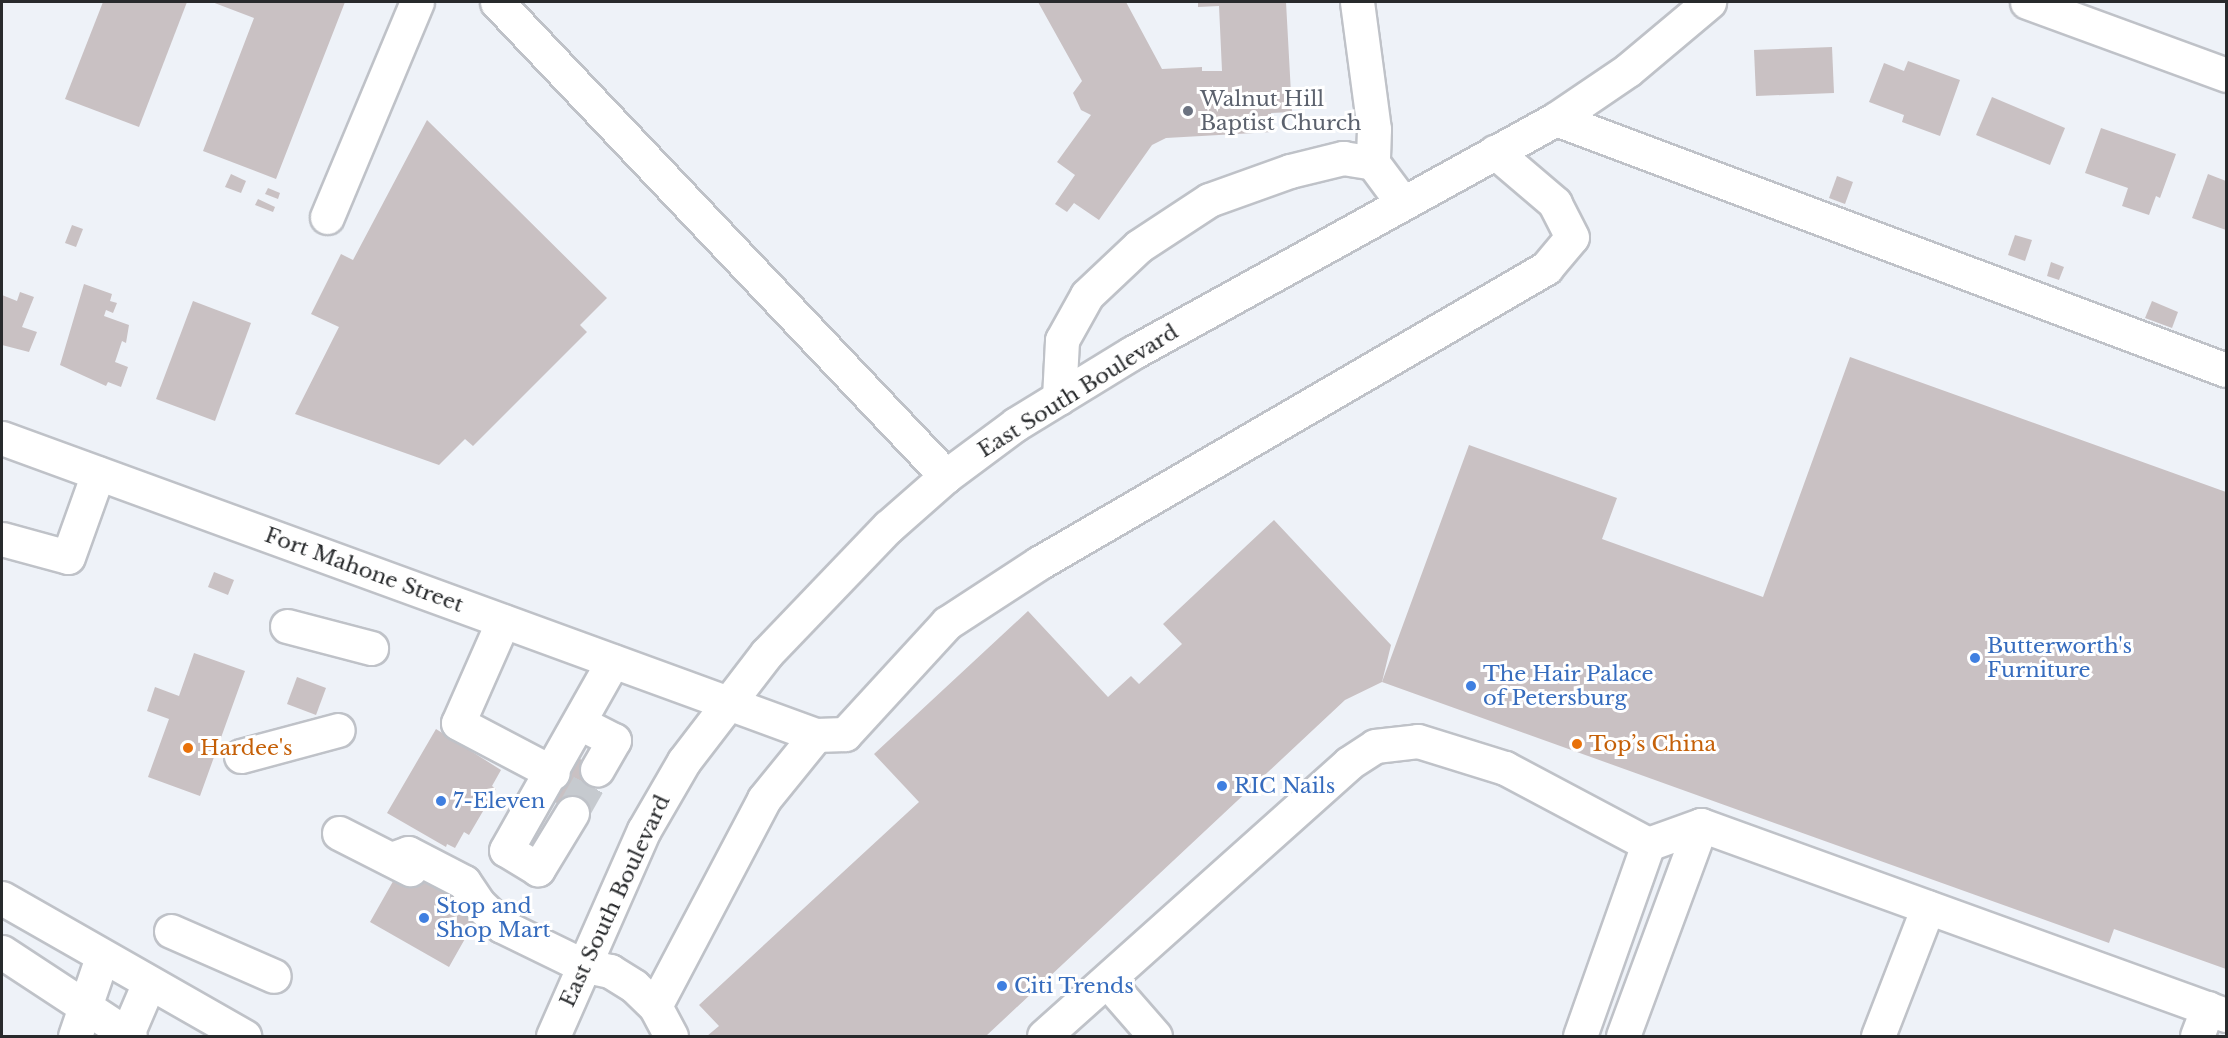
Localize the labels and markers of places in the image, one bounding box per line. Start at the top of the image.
place label: Walnut Hill Baptist Church [1200,86,1361,136]
marker: Walnut Hill Baptist Church [1181,104,1195,118]
place label: Butterworth's Furniture [1987,633,2132,683]
marker: Butterworth's Furniture [1968,651,1982,665]
place label: The Hair Palace of Petersburg [1483,661,1654,711]
marker: The Hair Palace of Petersburg [1464,679,1478,693]
place label: Top’s China [1589,731,1716,757]
place label: Hardee's [200,735,293,761]
marker: Top’s China [1570,737,1584,751]
marker: Hardee's [181,741,195,755]
place label: RIC Nails [1234,773,1335,799]
marker: RIC Nails [1215,779,1229,793]
place label: 7-Eleven [453,788,545,814]
marker: 7-Eleven [434,794,448,808]
place label: Stop and Shop Mart [436,893,550,943]
marker: Stop and Shop Mart [417,911,431,925]
place label: Citi Trends [1014,973,1134,999]
marker: Citi Trends [995,979,1009,993]

